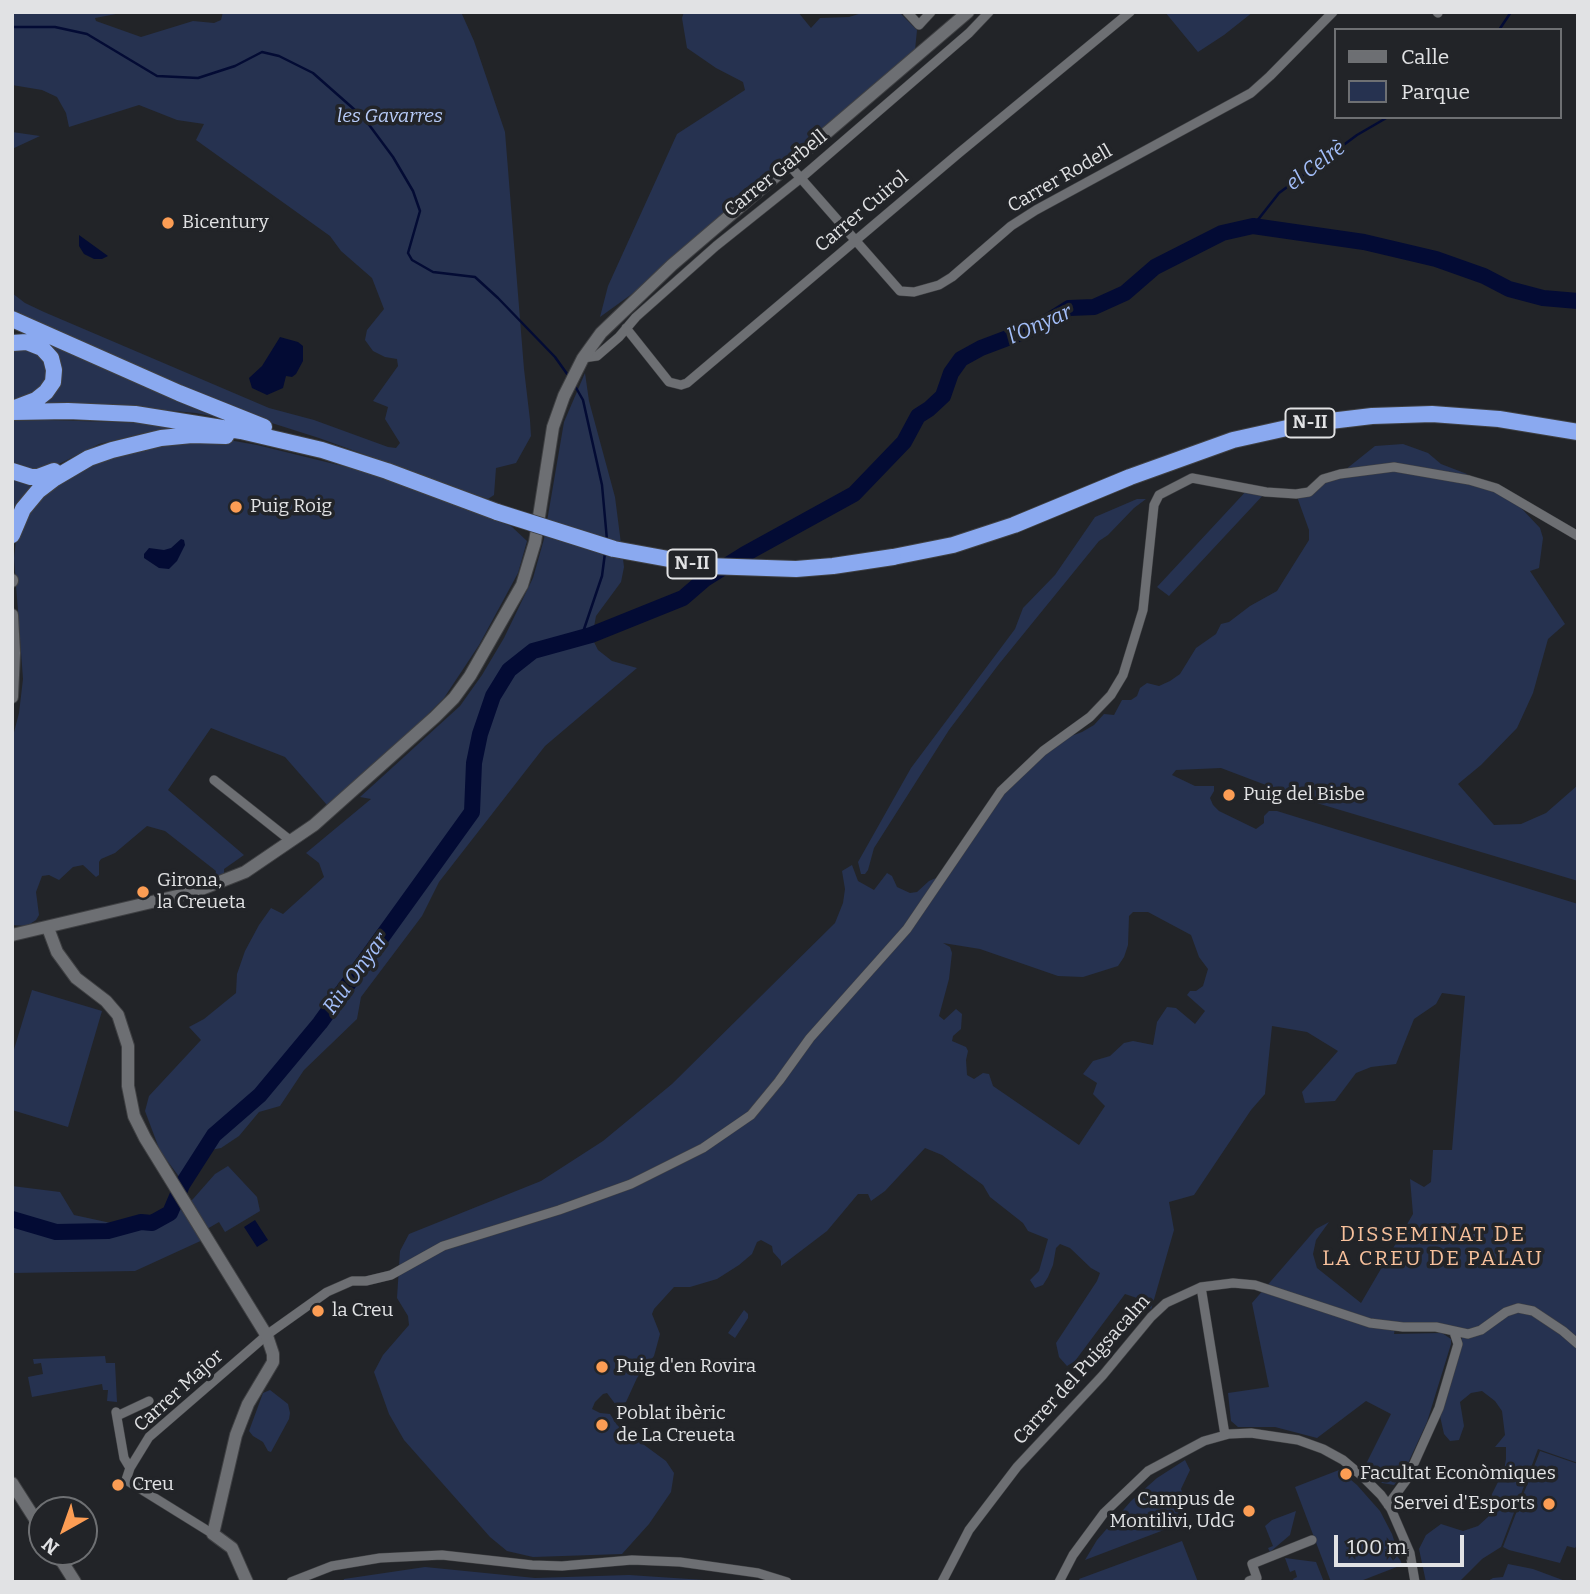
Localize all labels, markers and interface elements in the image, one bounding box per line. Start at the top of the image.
legend [1334,28,1562,119]
text: Calle [1401,44,1449,70]
text: Parque [1401,79,1470,105]
park label: les Gavarres [337,106,443,128]
street label: Carrer Garbell [720,126,832,222]
water label: el Celrè [1281,136,1351,196]
street label: Carrer Rodell [1004,140,1116,218]
street label: Carrer Cuirol [811,166,913,258]
place label: Bicentury [182,212,269,234]
marker: Bicentury [160,215,176,231]
water label: l'Onyar [1004,300,1076,350]
road number: N-II [1286,408,1334,438]
place label: Puig Roig [250,496,332,518]
marker: Puig Roig [228,499,244,515]
road number: N-II [668,550,716,578]
place label: Puig del Bisbe [1243,784,1365,806]
marker: Puig del Bisbe [1221,787,1237,803]
place label: Girona, la Creueta [157,870,246,914]
marker: Girona, la Creueta [135,884,151,900]
water label: Riu Onyar [318,928,394,1020]
district label: DISSEMINAT DE LA CREU DE PALAU [1324,1222,1542,1272]
street label: Carrer del Puigsacalm [1009,1290,1155,1450]
place label: la Creu [332,1300,393,1322]
marker: la Creu [310,1303,326,1319]
street label: Carrer Major [130,1345,228,1437]
place label: Puig d'en Rovira [616,1356,756,1378]
marker: Puig d'en Rovira [594,1359,610,1375]
place label: Poblat ibèric de La Creueta [616,1403,735,1447]
marker: Poblat ibèric de La Creueta [594,1417,610,1433]
place label: Facultat Econòmiques [1360,1463,1556,1485]
marker: Facultat Econòmiques [1338,1466,1354,1482]
place label: Creu [132,1474,174,1496]
marker: Creu [110,1477,126,1493]
place label: Campus de Montilivi, UdG [1109,1489,1235,1533]
place label: Servei d'Esports [1393,1493,1535,1515]
north arrow [28,1496,98,1566]
marker: Servei d'Esports [1541,1496,1557,1512]
marker: Campus de Montilivi, UdG [1241,1503,1257,1519]
scale bar [1338,1520,1468,1564]
text: N [37,1532,63,1559]
text: 100 m [1347,1534,1407,1560]

